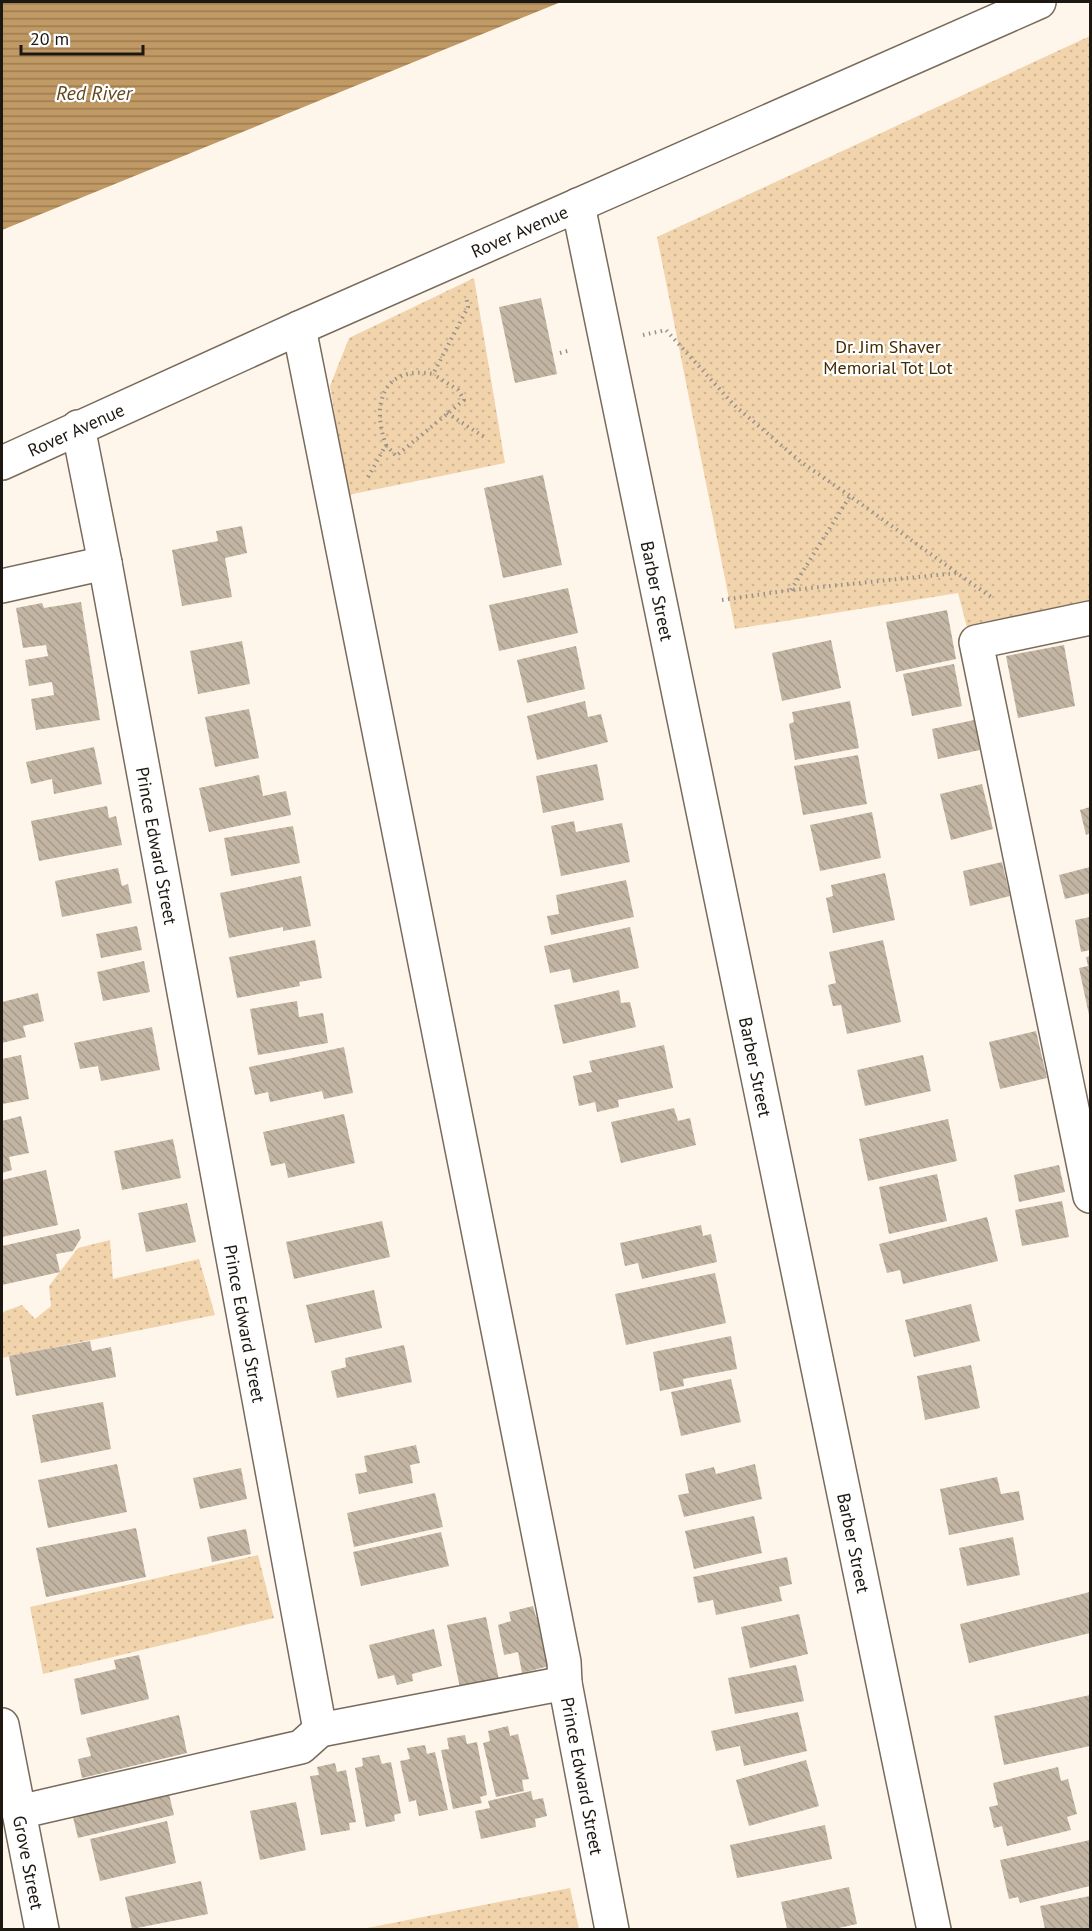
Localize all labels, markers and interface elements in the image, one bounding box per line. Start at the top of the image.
scale bar [21,18,142,56]
text: 20 m [30,27,69,50]
water label: Red River [56,80,133,106]
street label: Rover Avenue [467,200,571,262]
park label: Dr. Jim Shaver Memorial Tot Lot [823,335,953,379]
street label: Rover Avenue [24,398,128,461]
street label: Barber Street [636,539,679,643]
street label: Prince Edward Street [131,765,183,926]
street label: Barber Street [734,1015,777,1119]
street label: Prince Edward Street [219,1243,271,1404]
street label: Barber Street [833,1491,876,1595]
street label: Prince Edward Street [556,1695,609,1857]
street label: Grove Street [8,1814,49,1911]

